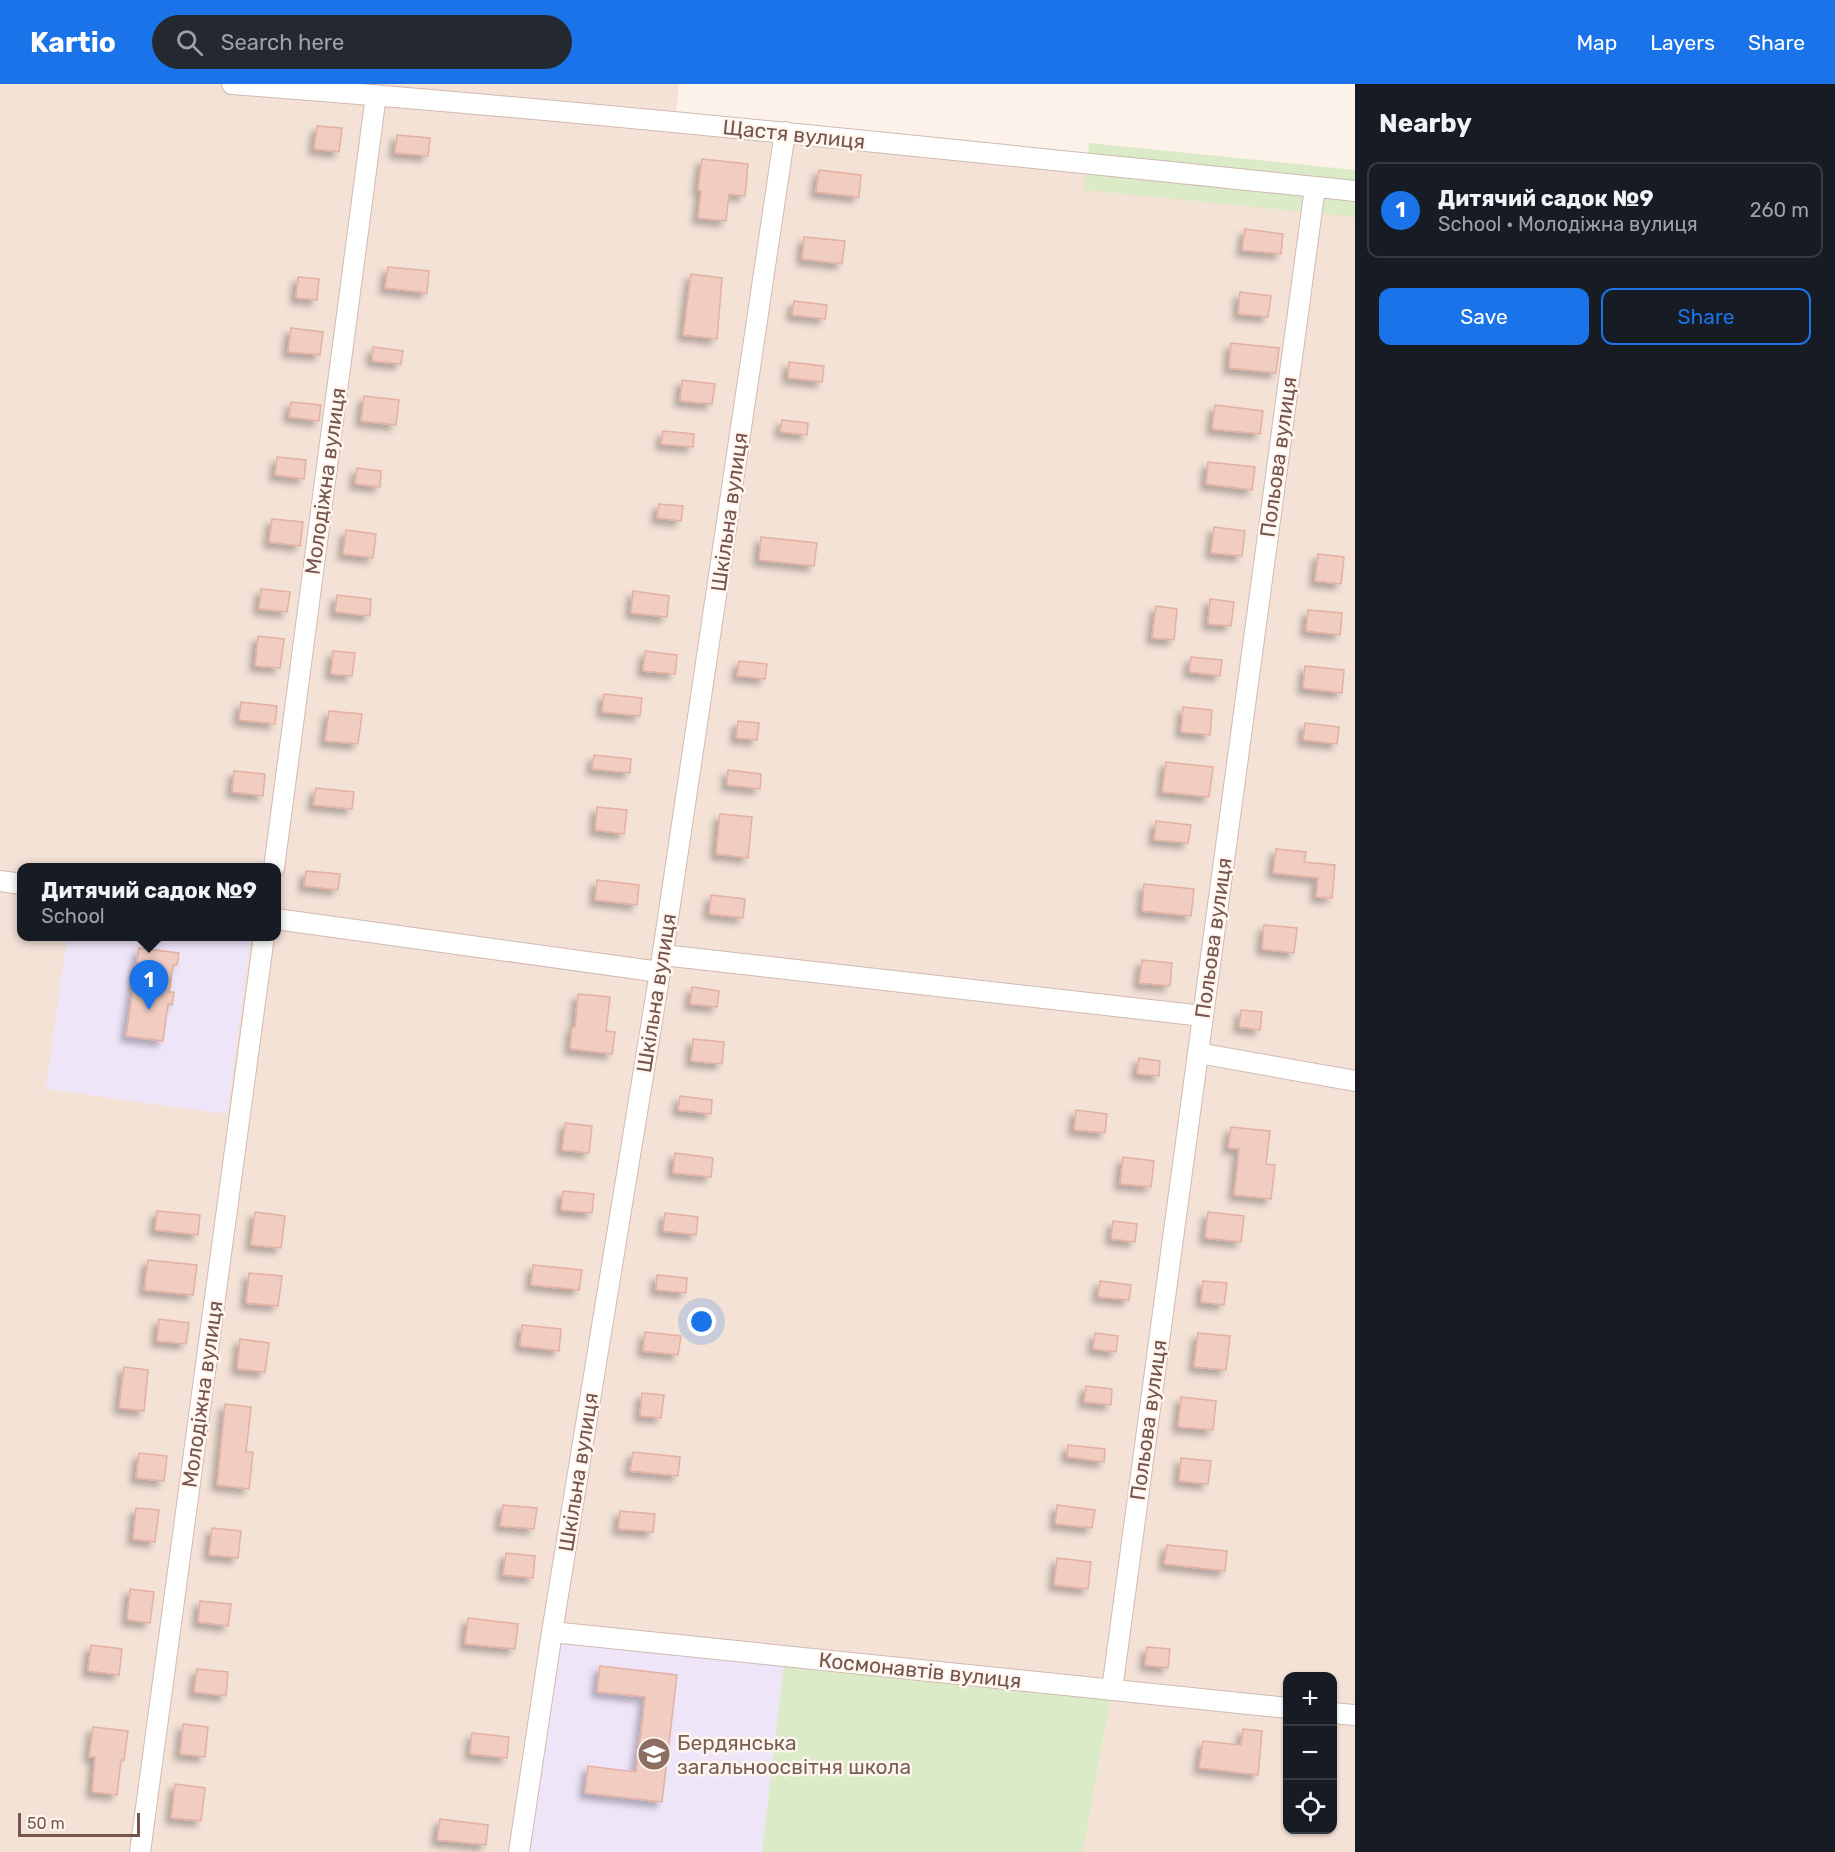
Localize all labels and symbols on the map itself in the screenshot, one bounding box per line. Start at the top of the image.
street label: Щастя вулиця [722,114,866,154]
street label: Польова вулиця [1254,375,1302,539]
street label: Молодіжна вулиця [299,386,351,576]
street label: Шкільна вулиця [705,431,753,593]
street label: Польова вулиця [1189,856,1237,1020]
street label: Шкільна вулиця [631,912,681,1074]
pin: 1 [130,960,168,1010]
street label: Молодіжна вулиця [176,1299,228,1489]
your location [687,1307,716,1336]
street label: Польова вулиця [1124,1338,1172,1502]
street label: Шкільна вулиця [553,1391,603,1553]
street label: Космонавтів вулиця [817,1647,1023,1693]
place label: Бердянська загальноосвітня школа [677,1730,911,1779]
school or university icon: Бердянська загальноосвітня школа [636,1736,672,1772]
scale bar [18,1810,140,1838]

